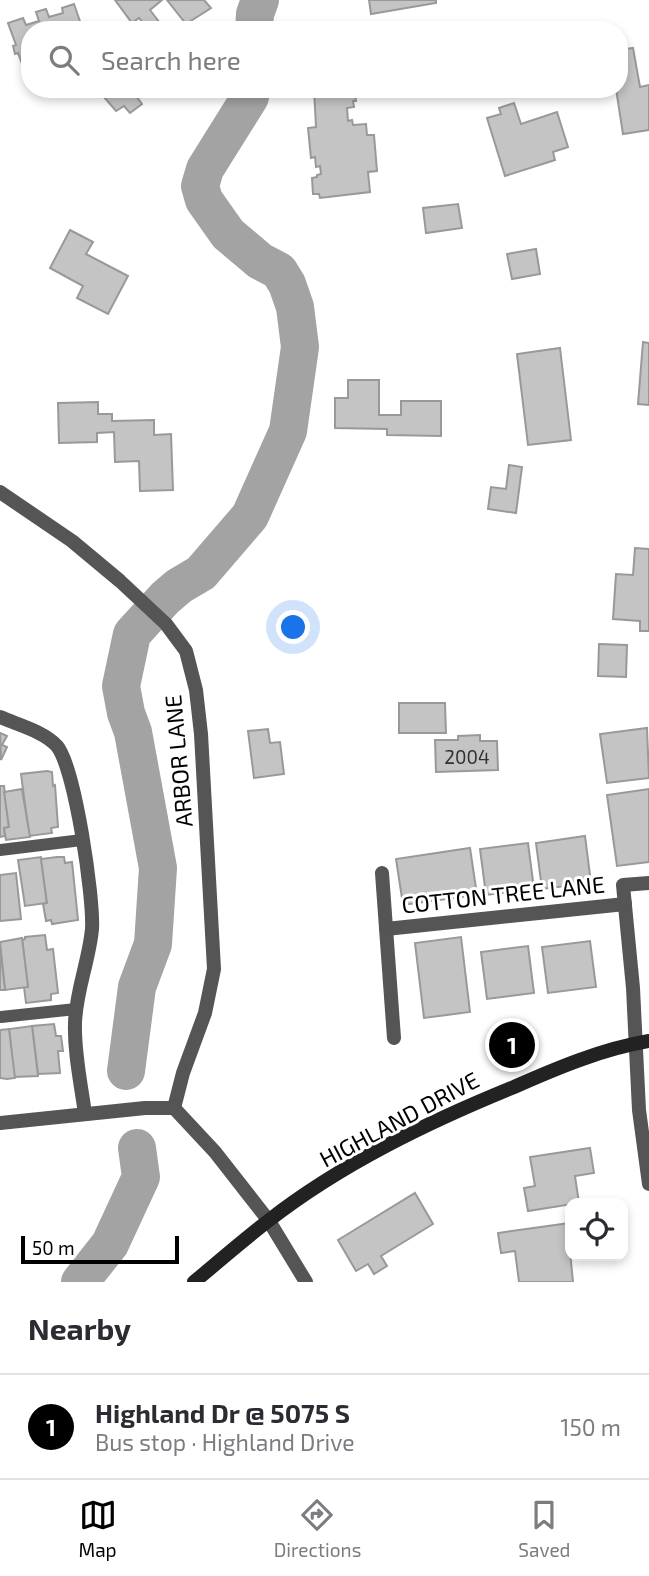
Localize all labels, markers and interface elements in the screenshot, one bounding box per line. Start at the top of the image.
search box [21,21,628,98]
icon: search [45,41,83,79]
text: Search here [101,44,241,75]
your location [276,610,310,644]
street label: ARBOR LANE [158,694,198,828]
house number: 2004 [444,745,490,768]
street label: COTTON TREE LANE [400,869,606,919]
pin: 1 [489,1019,535,1071]
street label: HIGHLAND DRIVE [315,1065,483,1173]
map controls [565,1198,628,1261]
button: locate [565,1198,628,1261]
scale bar [21,1233,178,1265]
text: 50 m [32,1236,75,1259]
text: Nearby [28,1310,131,1346]
text: Highland Dr @ 5075 S [95,1397,350,1428]
text: 1 [46,1413,56,1441]
text: 150 m [560,1413,621,1441]
text: Bus stop · Highland Drive [95,1428,355,1456]
tab: Map [79,1496,117,1561]
tab: Directions [274,1496,361,1561]
tab: Saved [518,1496,570,1561]

